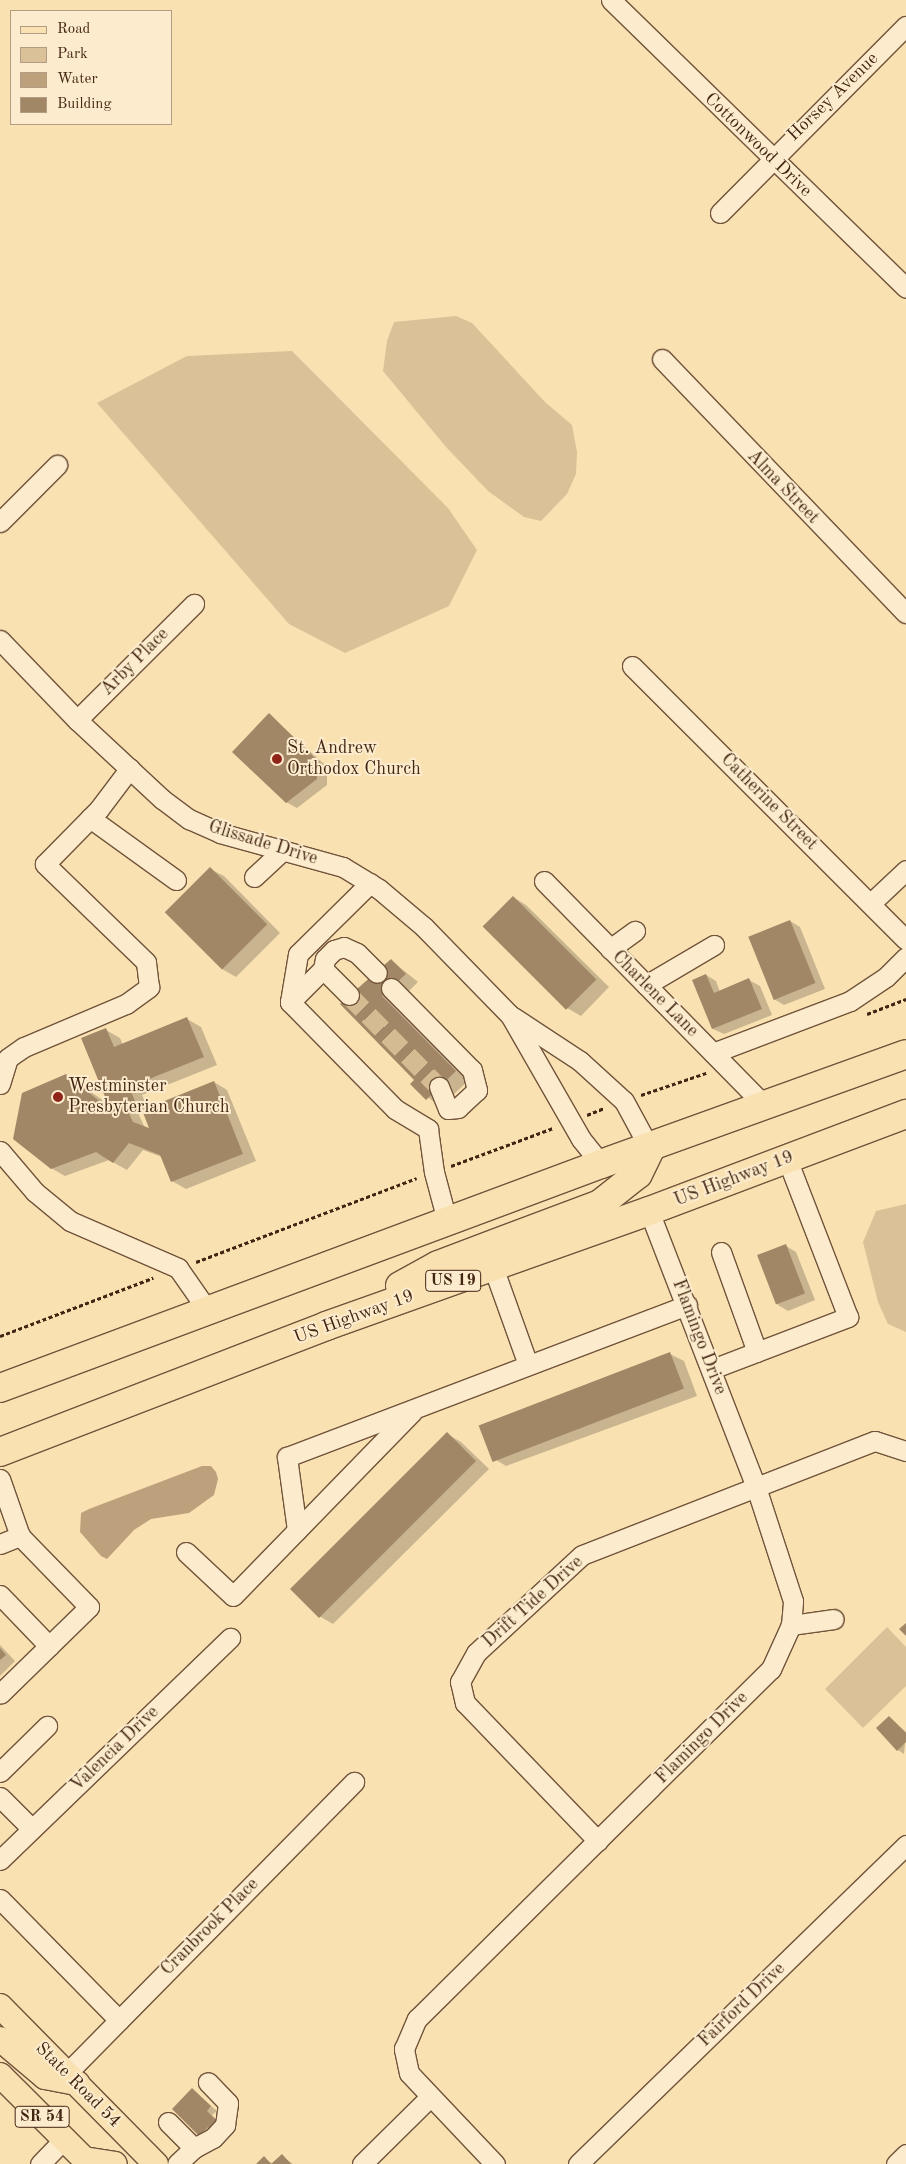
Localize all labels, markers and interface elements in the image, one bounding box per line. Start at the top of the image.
legend [10,10,172,125]
text: Road [57,22,90,37]
text: Park [57,47,88,62]
street label: Horsey Avenue [783,48,883,146]
text: Water [57,72,98,87]
street label: Cottonwood Drive [700,88,816,202]
text: Building [57,97,112,112]
street label: Alma Street [742,445,824,529]
street label: Arby Place [97,624,173,700]
place label: St. Andrew Orthodox Church [287,738,421,781]
street label: Catherine Street [716,749,822,855]
marker: St. Andrew Orthodox Church [271,753,283,765]
street label: Glissade Drive [206,816,320,870]
street label: Charlene Lane [607,946,703,1042]
place label: Westminster Presbyterian Church [68,1076,229,1118]
marker: Westminster Presbyterian Church [52,1091,64,1103]
street label: US Highway 19 [671,1146,797,1212]
road number: US 19 [424,1268,482,1294]
street label: Flamingo Drive [667,1276,731,1398]
street label: US Highway 19 [291,1285,417,1349]
street label: Drift Tide Drive [479,1551,587,1653]
street label: Flamingo Drive [651,1687,753,1789]
street label: Valencia Drive [66,1702,164,1796]
street label: Cranbrook Place [157,1874,263,1980]
street label: Fairford Drive [694,1958,790,2052]
street label: State Road 54 [31,2038,125,2132]
road number: SR 54 [15,2104,70,2130]

